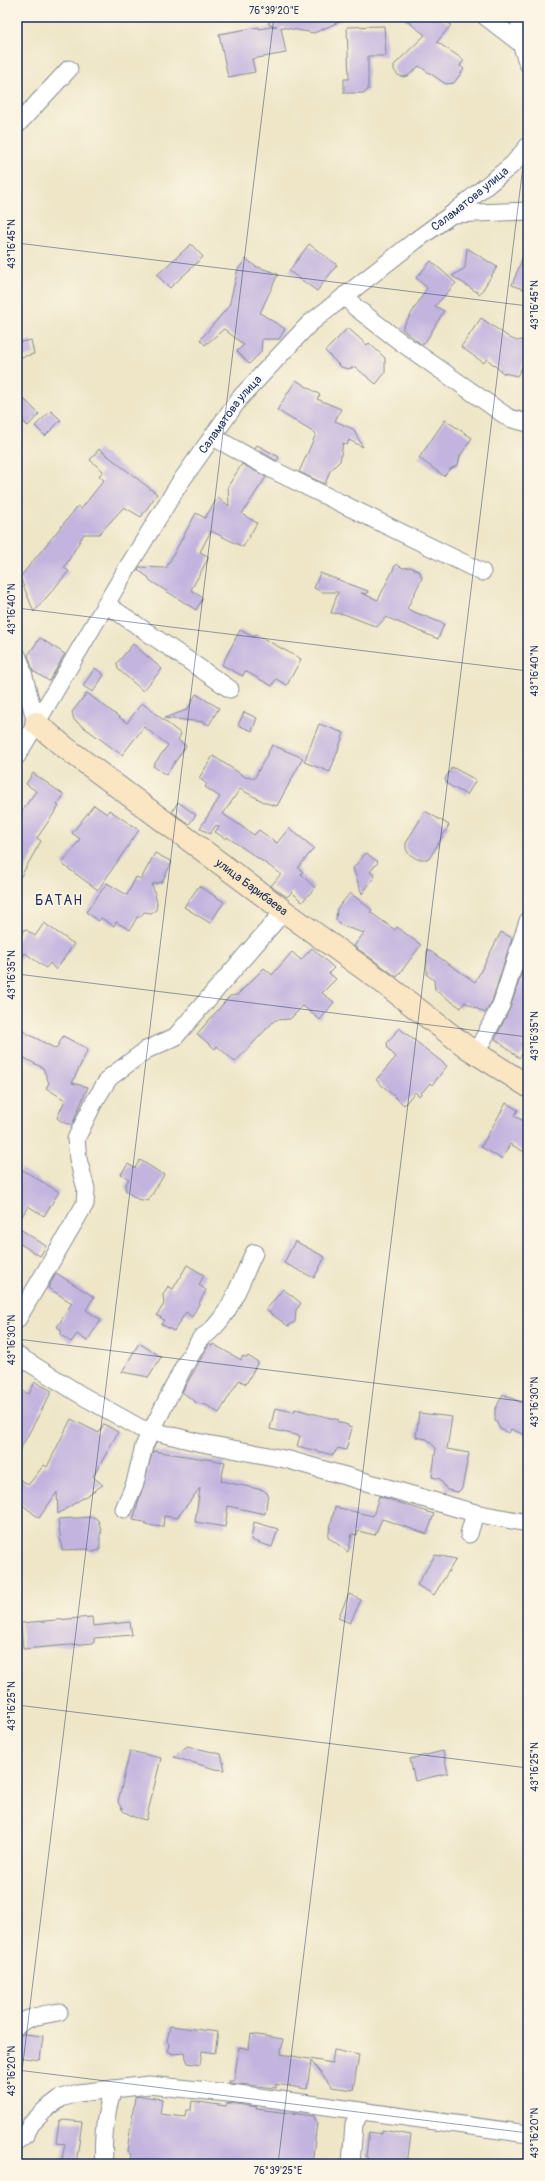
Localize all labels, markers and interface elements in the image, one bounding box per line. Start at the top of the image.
text: 76°39'20"E [249,5,299,17]
street label: Саламатова улица [428,163,512,235]
text: 43°16'45"N [6,219,18,269]
text: 43°16'45"N [529,280,541,330]
street label: Саламатова улица [196,372,265,457]
text: 43°16'40"N [6,583,18,634]
text: 43°16'40"N [529,645,541,696]
street label: улица Барибаева [212,855,291,919]
district label: БАТАН [35,892,83,909]
text: 43°16'35"N [6,950,18,1000]
text: 43°16'35"N [529,1011,541,1061]
text: 43°16'30"N [6,1314,18,1365]
text: 43°16'30"N [529,1376,541,1427]
text: 43°16'25"N [6,1681,18,1731]
text: 43°16'25"N [529,1742,541,1792]
text: 43°16'20"N [6,2045,18,2096]
text: 43°16'20"N [529,2107,541,2158]
text: 76°39'25"E [254,2165,302,2177]

